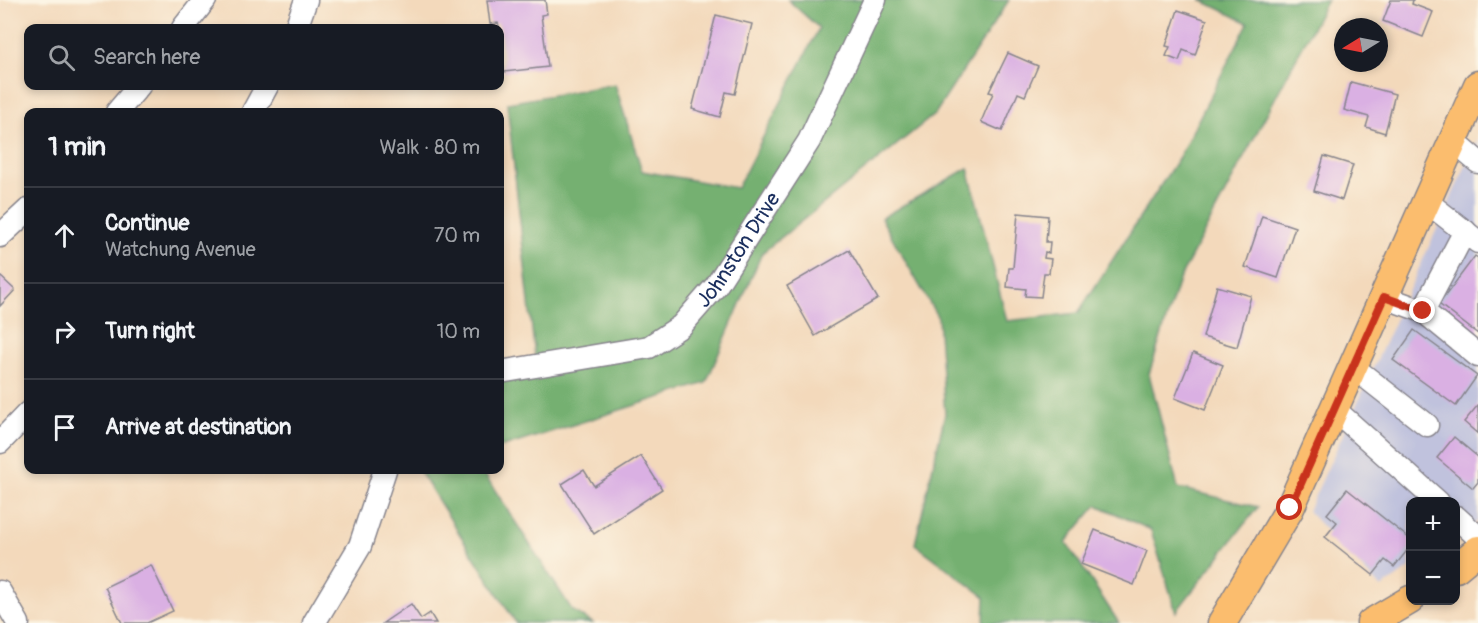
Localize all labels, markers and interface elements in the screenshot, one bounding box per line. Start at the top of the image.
north arrow [1334,18,1388,72]
search box [24,24,504,90]
icon: search [45,41,78,74]
text: Search here [93,43,200,71]
text: 1 min [48,131,106,163]
text: Walk · 80 m [380,135,480,160]
street label: Johnston Drive [690,186,787,313]
text: Continue [105,209,189,237]
icon: ahead [48,219,81,252]
text: 70 m [434,223,480,248]
text: Watchung Avenue [105,237,256,262]
route end [1409,297,1435,323]
icon: right [48,315,81,348]
text: Turn right [105,317,195,345]
text: 10 m [436,319,480,344]
icon: arrive [48,411,81,444]
text: Arrive at destination [105,413,291,441]
route start [1276,494,1302,520]
map controls [1406,497,1460,605]
button: + [1406,497,1460,551]
button: − [1406,551,1460,605]

